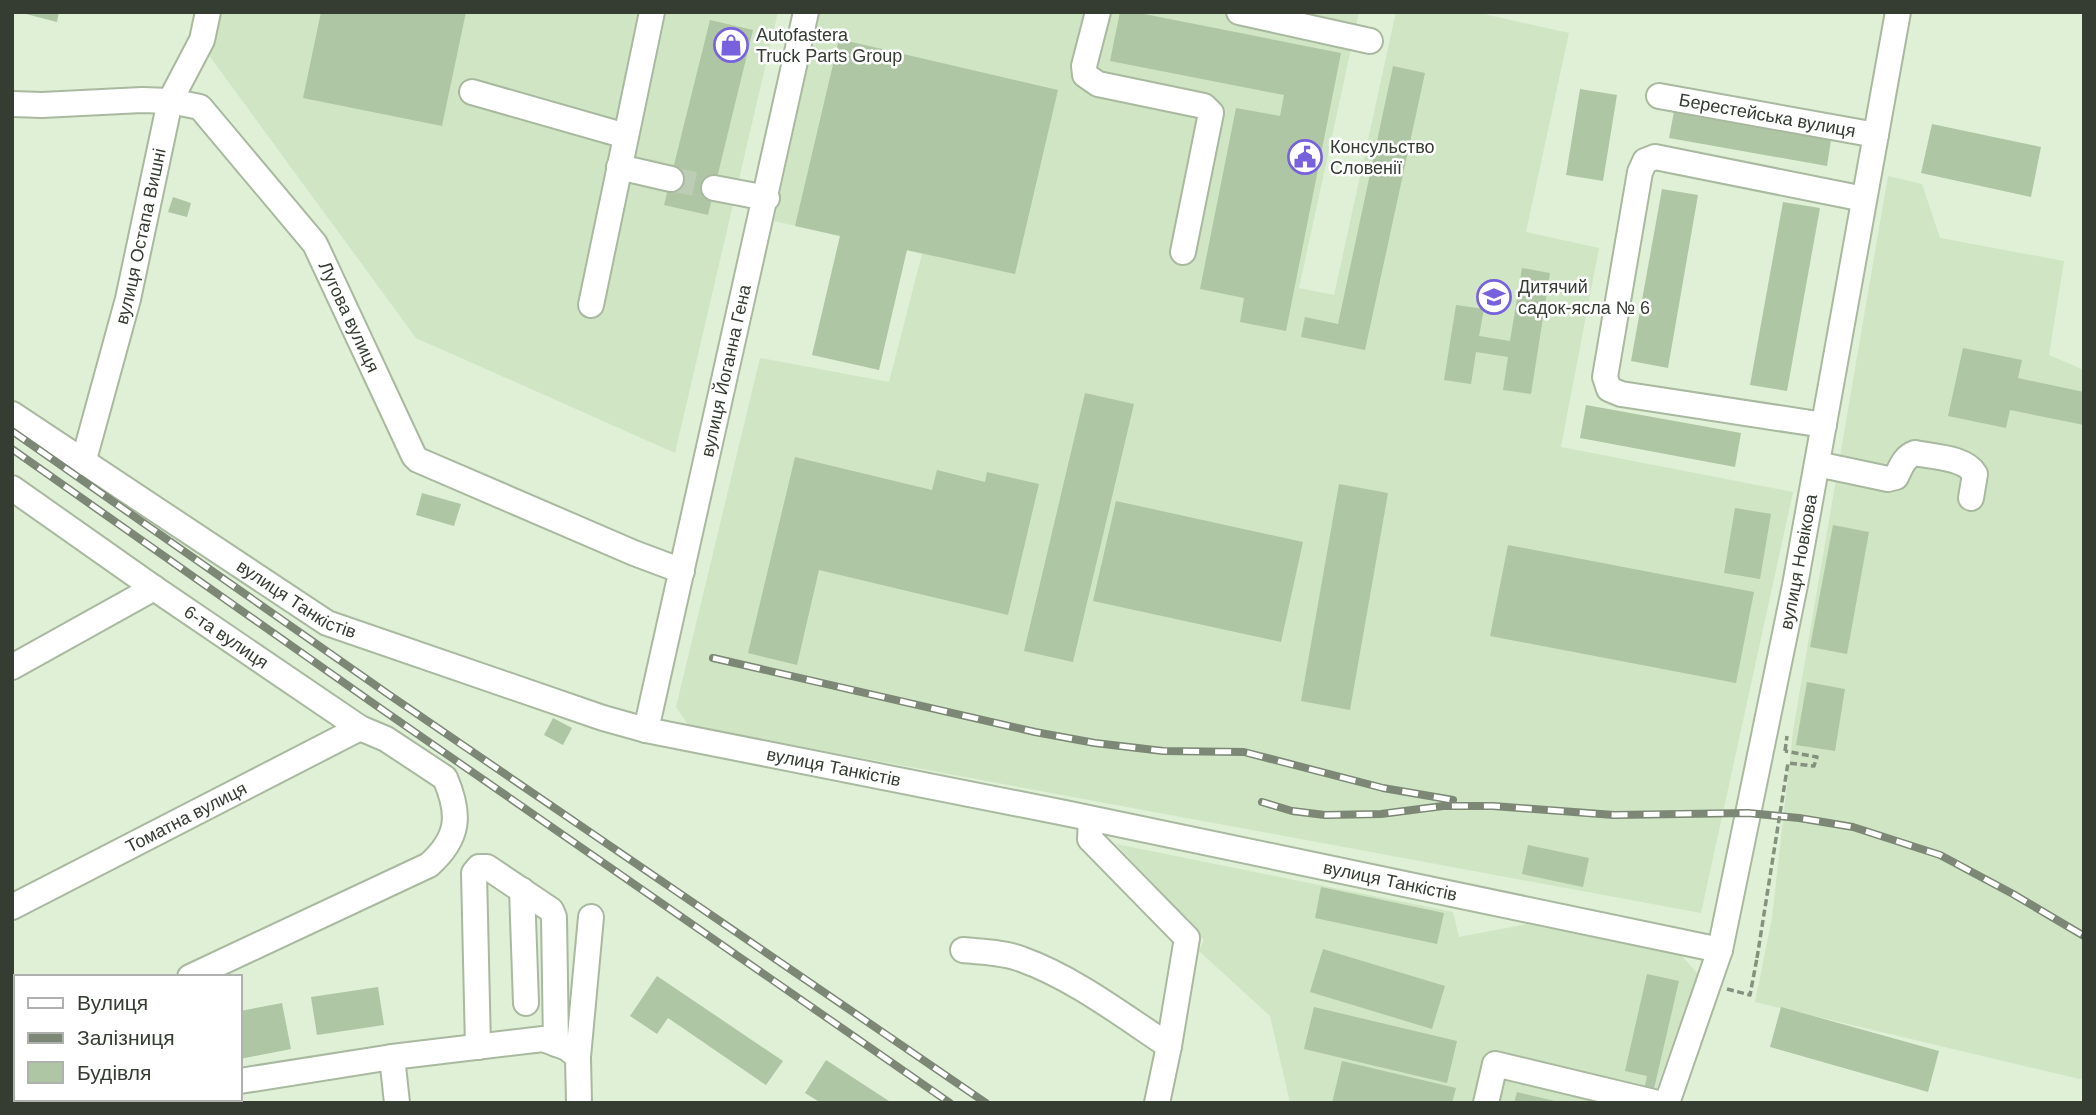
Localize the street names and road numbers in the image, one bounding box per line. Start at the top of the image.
street label: Берестейська вулиця [1677,90,1857,141]
street label: вулиця Остапа Вишні [111,146,170,327]
street label: Лугова вулиця [315,258,383,375]
street label: вулиця Йоганна Гена [697,282,755,459]
street label: вулиця Новікова [1776,492,1821,631]
street label: вулиця Танкістів [233,556,359,642]
street label: 6-та вулиця [180,601,272,673]
street label: вулиця Танкістів [765,744,903,790]
street label: Томатна вулиця [122,778,250,857]
street label: вулиця Танкістів [1322,857,1459,905]

